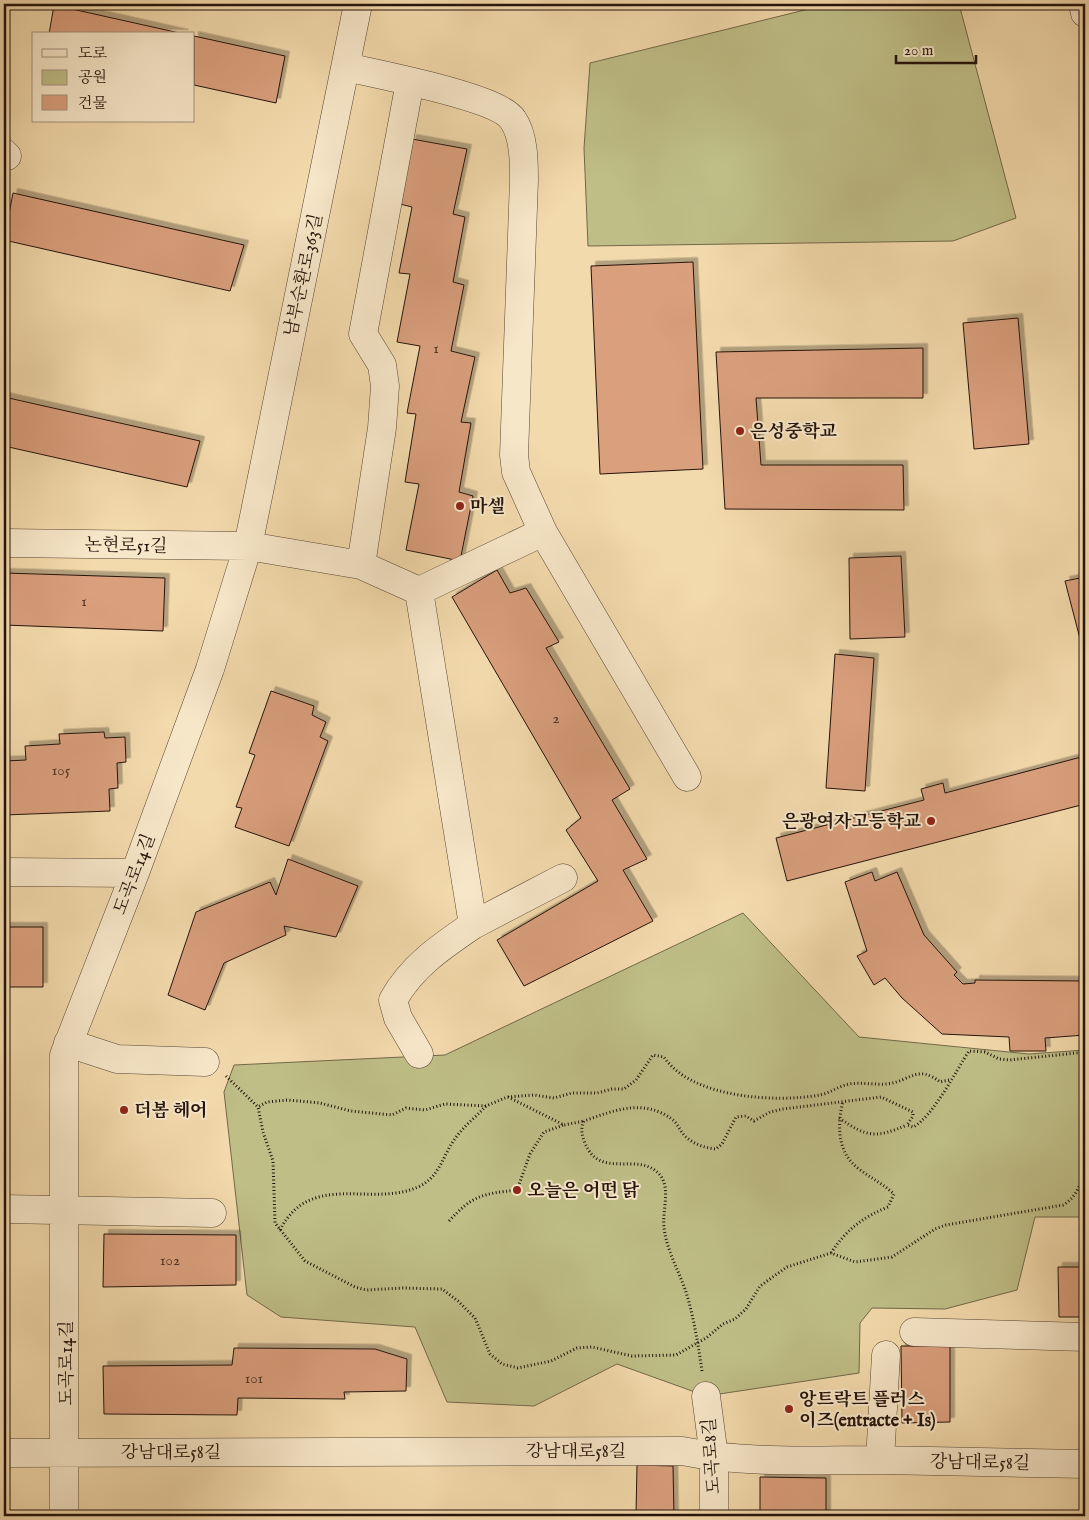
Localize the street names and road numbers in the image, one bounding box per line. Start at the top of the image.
street label: 남부순환로363길 [280,212,329,339]
street label: 논현로51길 [84,534,168,559]
street label: 도곡로14길 [109,831,161,918]
street label: 도곡로14길 [56,1320,79,1406]
street label: 도곡로8길 [698,1417,727,1495]
street label: 강남대로58길 [526,1441,626,1464]
street label: 강남대로58길 [121,1442,221,1465]
street label: 강남대로58길 [930,1451,1030,1476]

